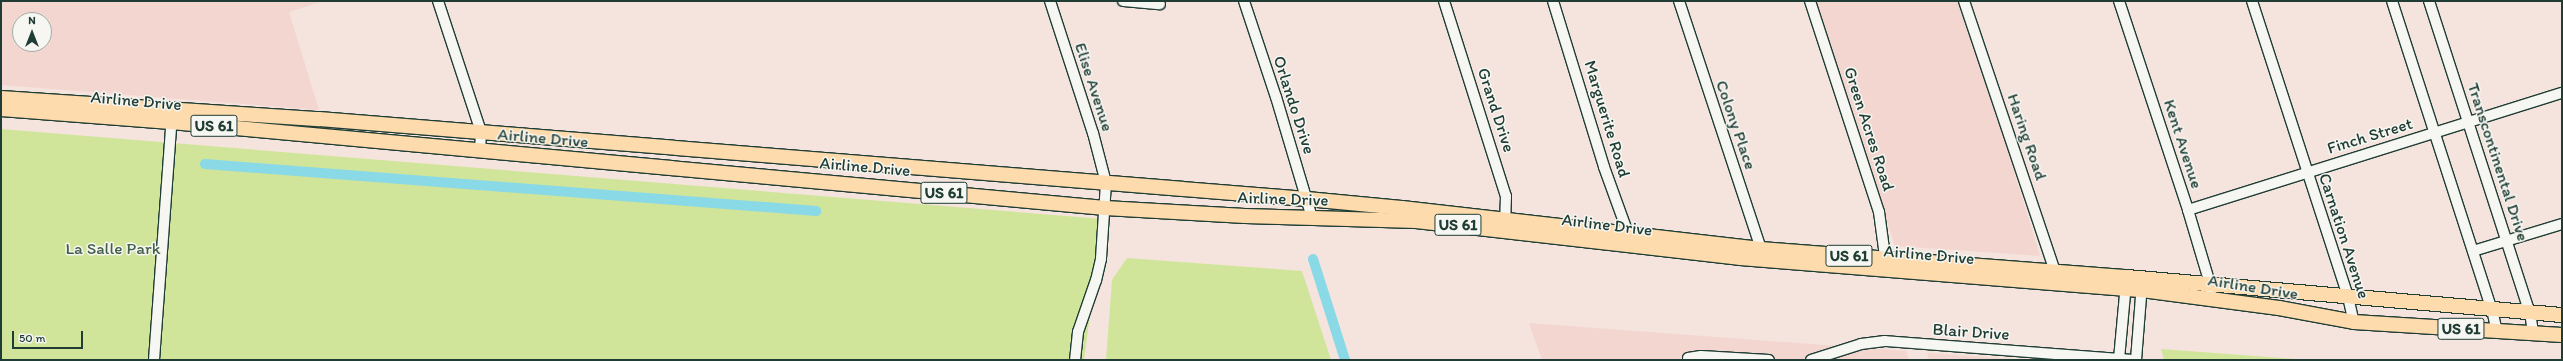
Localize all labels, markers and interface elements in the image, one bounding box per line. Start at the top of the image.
north arrow [12,12,52,52]
text: N [28,14,36,27]
street label: Elise Avenue [1070,40,1118,134]
street label: Orlando Drive [1268,53,1320,157]
street label: Marguerite Road [1580,58,1634,180]
street label: Green Acres Road [1839,64,1899,194]
street label: Grand Drive [1473,65,1519,155]
street label: Colony Place [1711,78,1761,172]
street label: Transcontinental Drive [2463,80,2533,244]
street label: Airline Drive [90,87,182,115]
street label: Haring Road [2003,91,2051,183]
street label: Kent Avenue [2159,97,2207,191]
road number: US 61 [190,112,238,140]
street label: Finch Street [2325,113,2415,159]
street label: Airline Drive [497,124,589,152]
street label: Airline Drive [819,153,911,181]
street label: Carnation Avenue [2314,171,2374,301]
road number: US 61 [920,179,968,207]
street label: Airline Drive [1237,187,1329,211]
street label: Airline Drive [1561,209,1653,241]
road number: US 61 [1434,211,1482,239]
park label: La Salle Park [66,239,160,259]
street label: Airline Drive [1883,241,1975,269]
road number: US 61 [1825,242,1873,270]
street label: Airline Drive [2206,270,2300,304]
road number: US 61 [2437,315,2485,343]
street label: Blair Drive [1932,319,2010,345]
scale bar [14,323,85,349]
text: 50 m [19,331,45,345]

